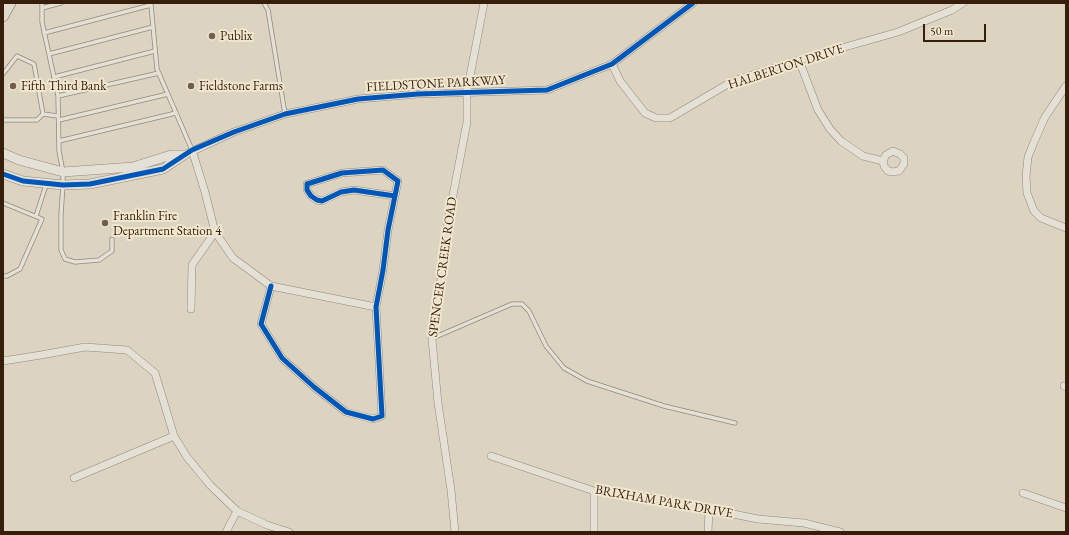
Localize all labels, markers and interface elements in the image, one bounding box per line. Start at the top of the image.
scale bar [925,16,988,42]
text: 50 m [930,23,953,39]
place label: Publix [220,28,252,44]
marker: Publix [207,31,217,41]
street label: HALBERTON DRIVE [726,41,846,93]
street label: FIELDSTONE PARKWAY [366,73,506,95]
place label: Fifth Third Bank [21,78,106,94]
place label: Fieldstone Farms [199,78,283,94]
marker: Fifth Third Bank [8,81,18,91]
marker: Fieldstone Farms [186,81,196,91]
street label: SPENCER CREEK ROAD [425,196,461,338]
place label: Franklin Fire Department Station 4 [113,208,221,239]
marker: Franklin Fire Department Station 4 [100,218,110,228]
street label: BRIXHAM PARK DRIVE [594,482,734,522]

